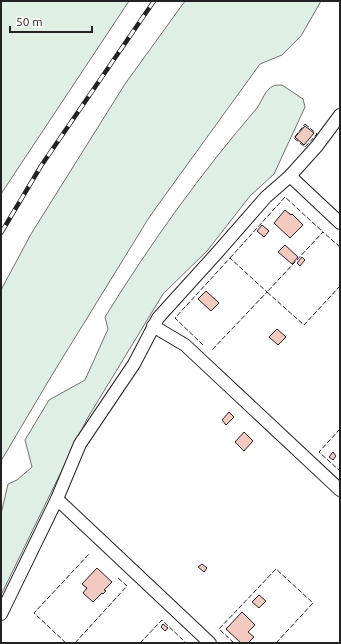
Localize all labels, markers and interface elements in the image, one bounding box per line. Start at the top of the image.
scale bar [10,8,92,34]
text: 50 m [16,15,43,28]

